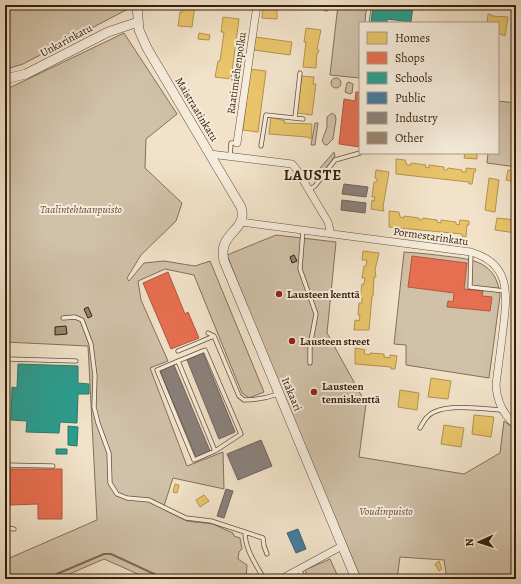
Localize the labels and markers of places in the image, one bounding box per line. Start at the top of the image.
place label: Lausteen kenttä [287,287,361,302]
marker: Lausteen kenttä [274,289,284,299]
place label: Lausteen street [300,334,370,349]
marker: Lausteen street [287,336,297,346]
place label: Lausteen tenniskenttä [322,379,381,407]
marker: Lausteen tenniskenttä [309,387,319,397]

